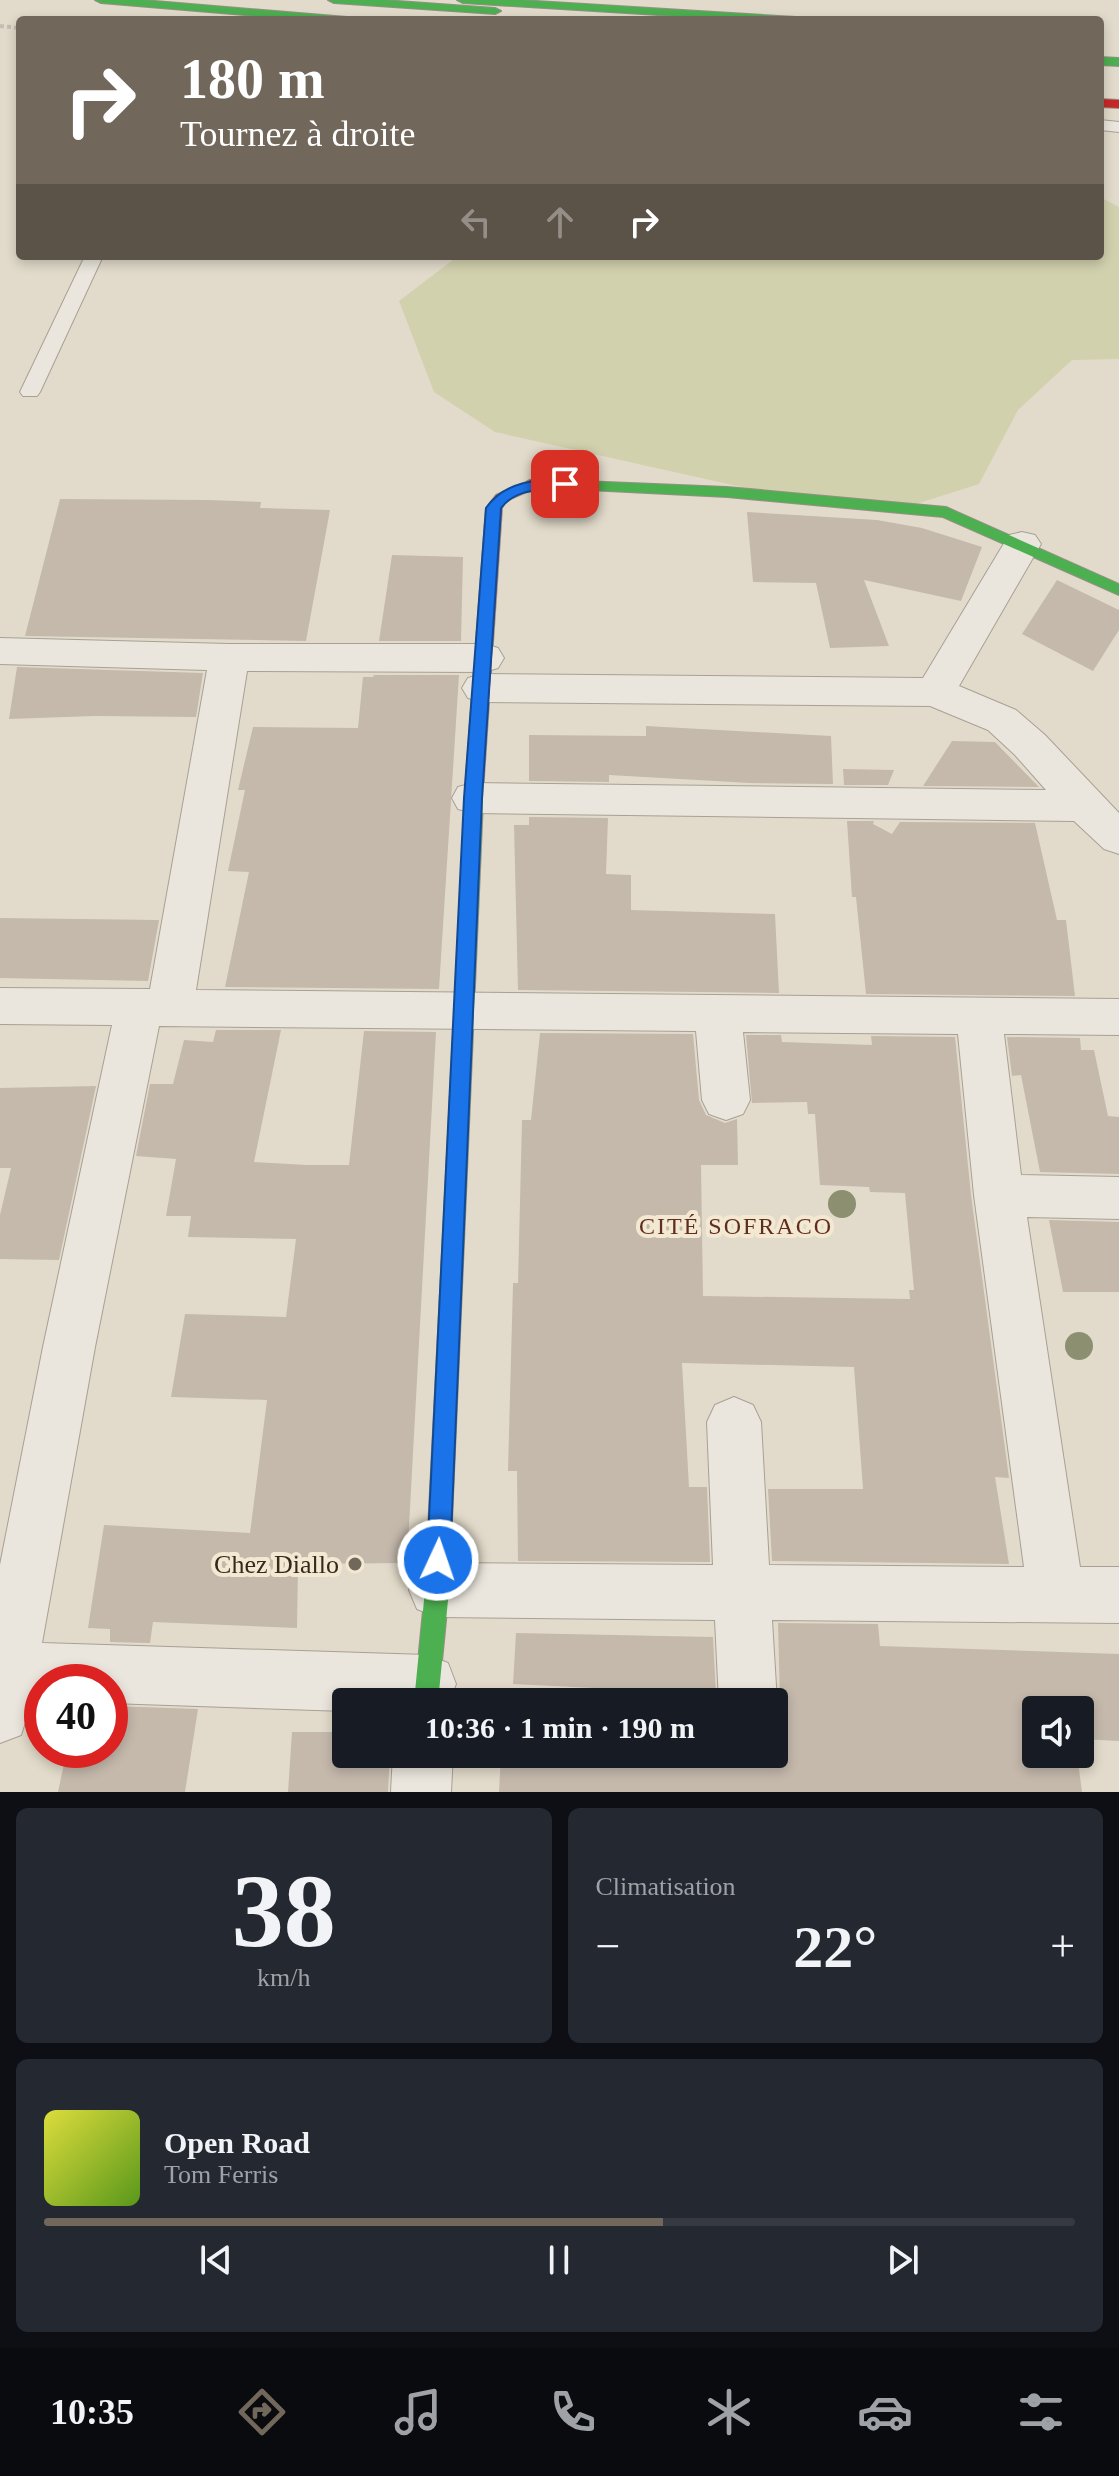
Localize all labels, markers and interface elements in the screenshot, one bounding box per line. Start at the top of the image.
icon: right [48,48,152,152]
text: 180 m [180,48,325,110]
text: Tournez à droite [180,114,415,154]
icon: left [454,200,498,244]
icon: ahead [538,200,582,244]
icon: right [622,200,666,244]
pin [531,450,599,518]
icon: arrive [543,462,587,506]
district label: CITÉ SOFRACO [639,1213,833,1239]
position arrow [396,1518,480,1602]
place label: Chez Diallo [214,1550,339,1579]
marker: Chez Diallo [346,1555,364,1573]
speed limit sign: 40 [24,1664,128,1768]
map controls [1022,1696,1094,1768]
button: sound [1022,1696,1094,1768]
text: 10:36 · 1 min · 190 m [425,1711,695,1744]
text: 38 [232,1853,336,1968]
text: Climatisation [596,1872,736,1901]
text: 22° [793,1914,877,1980]
text: − [596,1922,620,1971]
text: + [1050,1922,1075,1971]
text: km/h [257,1963,310,1992]
text: Open Road [164,2126,310,2159]
text: Tom Ferris [164,2160,278,2189]
icon: previous [194,2238,238,2282]
icon: pause [537,2238,581,2282]
icon: next [881,2238,925,2282]
icon: directions [234,2384,290,2440]
icon: music [390,2384,446,2440]
icon: phone [545,2384,601,2440]
icon: climate [701,2384,757,2440]
icon: car [857,2384,913,2440]
icon: filters [1013,2384,1069,2440]
text: 10:35 [50,2392,134,2432]

